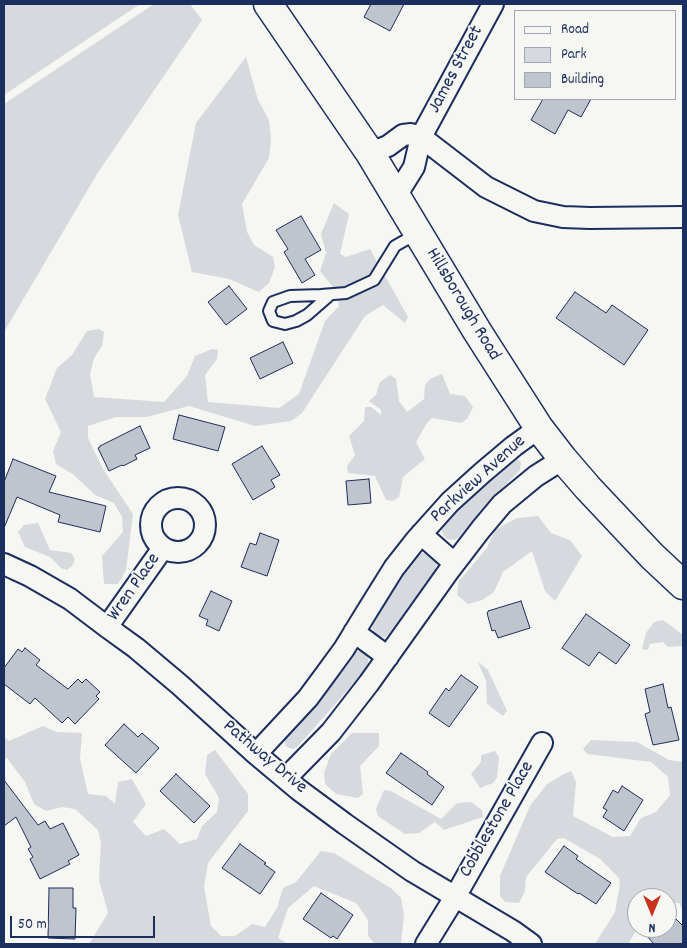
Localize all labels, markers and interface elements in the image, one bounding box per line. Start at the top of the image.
legend [514,10,677,100]
text: Road [561,19,589,41]
street label: James Street [424,22,490,118]
text: Park [561,44,587,66]
text: Building [561,69,604,91]
street label: Hillsborough Road [419,244,505,366]
street label: Parkview Avenue [427,431,531,529]
street label: Wren Place [103,550,167,626]
street label: Pathway Drive [217,716,311,800]
street label: Cobblestone Place [456,758,540,882]
north arrow [627,888,677,938]
scale bar [12,906,158,938]
text: 50 m [18,914,47,936]
text: N [649,917,655,937]

